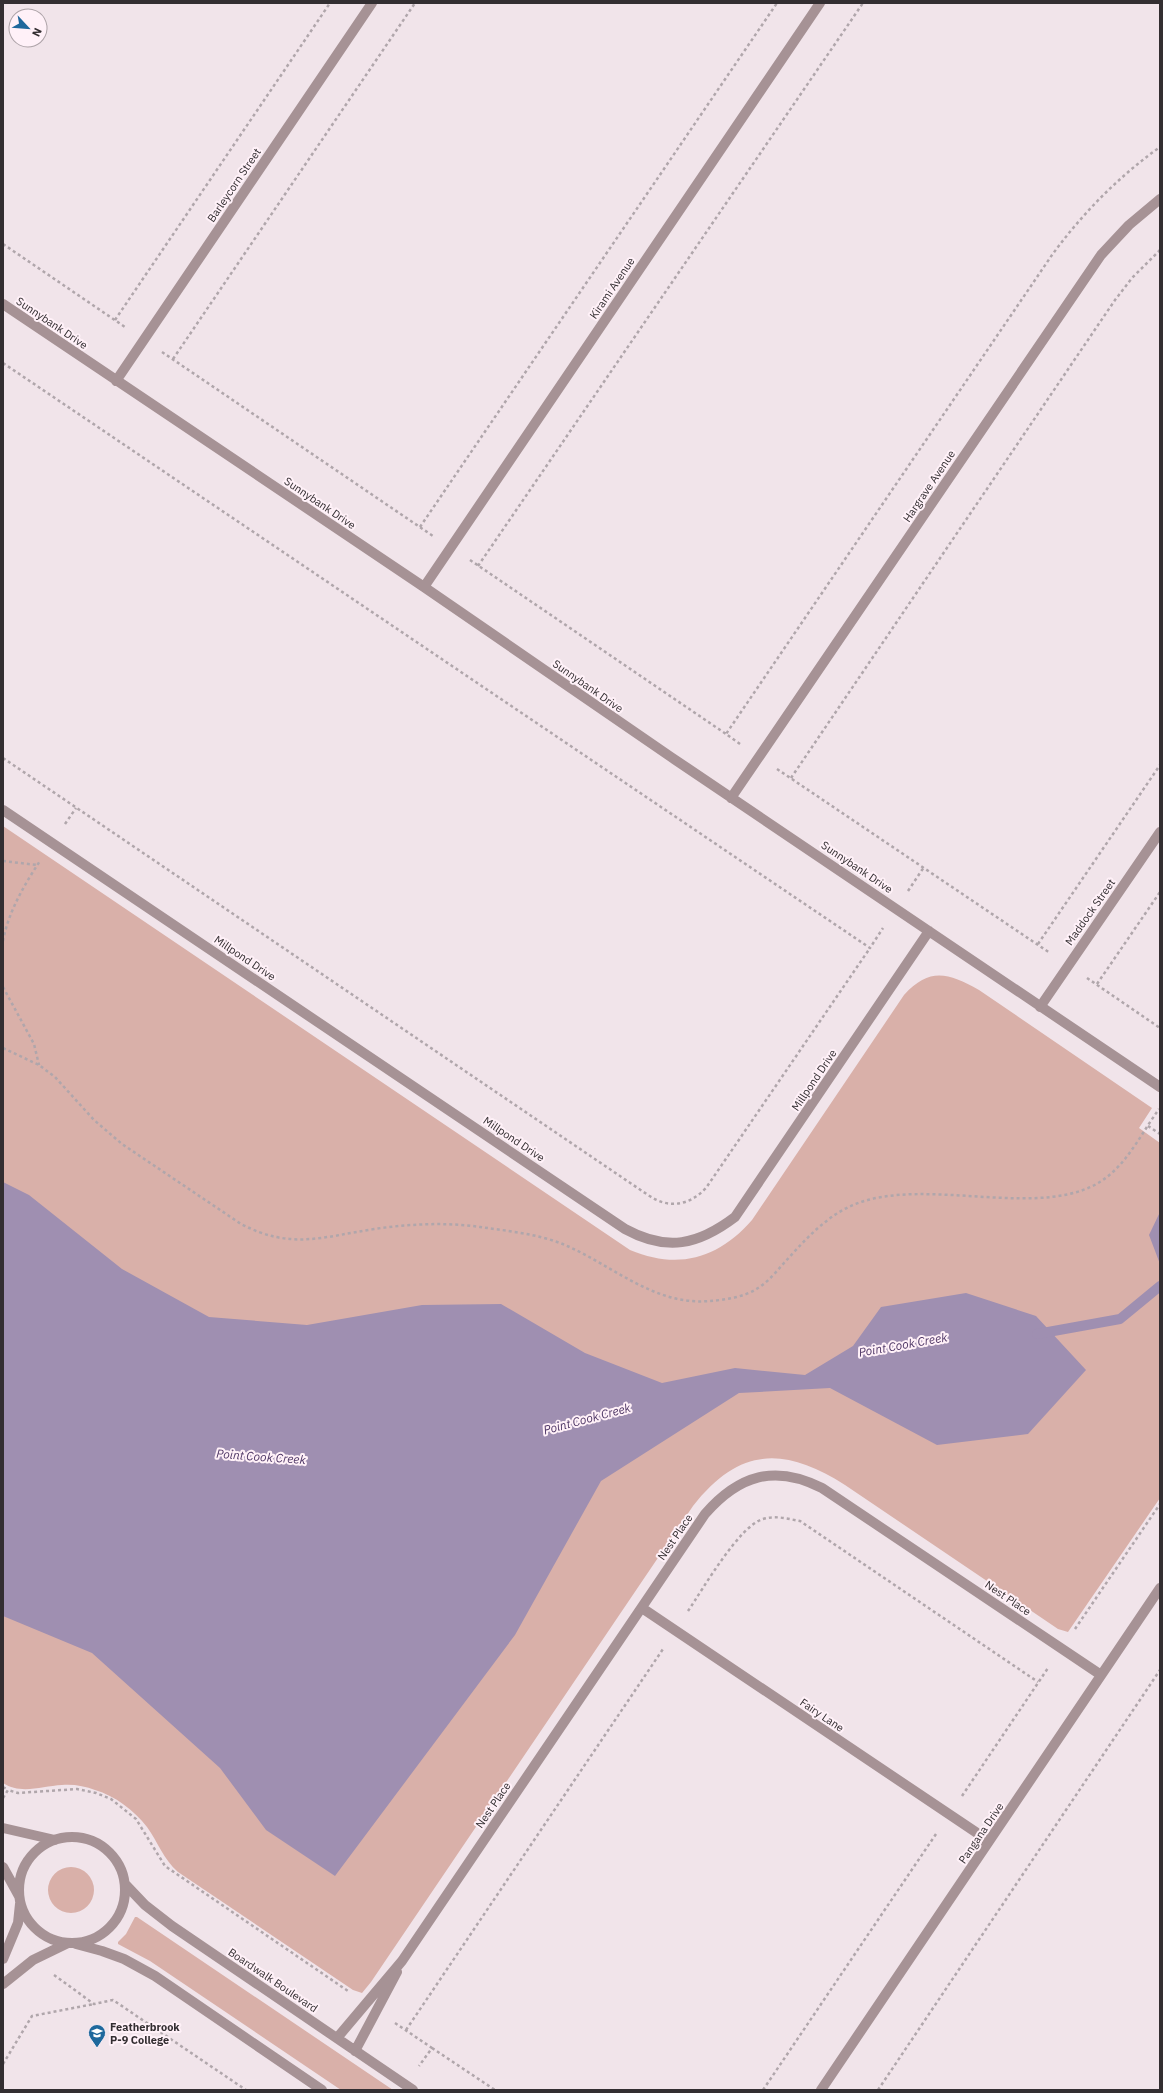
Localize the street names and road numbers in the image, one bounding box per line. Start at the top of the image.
street label: Barleycorn Street [204,145,264,225]
street label: Kirami Avenue [586,255,638,321]
street label: Sunnybank Drive [14,294,90,352]
street label: Hargrave Avenue [900,447,958,525]
street label: Sunnybank Drive [282,474,358,532]
street label: Sunnybank Drive [550,656,626,716]
street label: Sunnybank Drive [819,838,895,896]
street label: Maddock Street [1062,876,1118,948]
street label: Millpond Drive [212,932,278,984]
street label: Millpond Drive [788,1047,840,1113]
street label: Millpond Drive [481,1113,547,1165]
street label: Nest Place [654,1511,696,1563]
street label: Nest Place [982,1577,1034,1619]
street label: Fairy Lane [797,1695,847,1735]
street label: Nest Place [472,1779,514,1831]
street label: Pangana Drive [955,1800,1007,1866]
street label: Boardwalk Boulevard [225,1945,321,2015]

